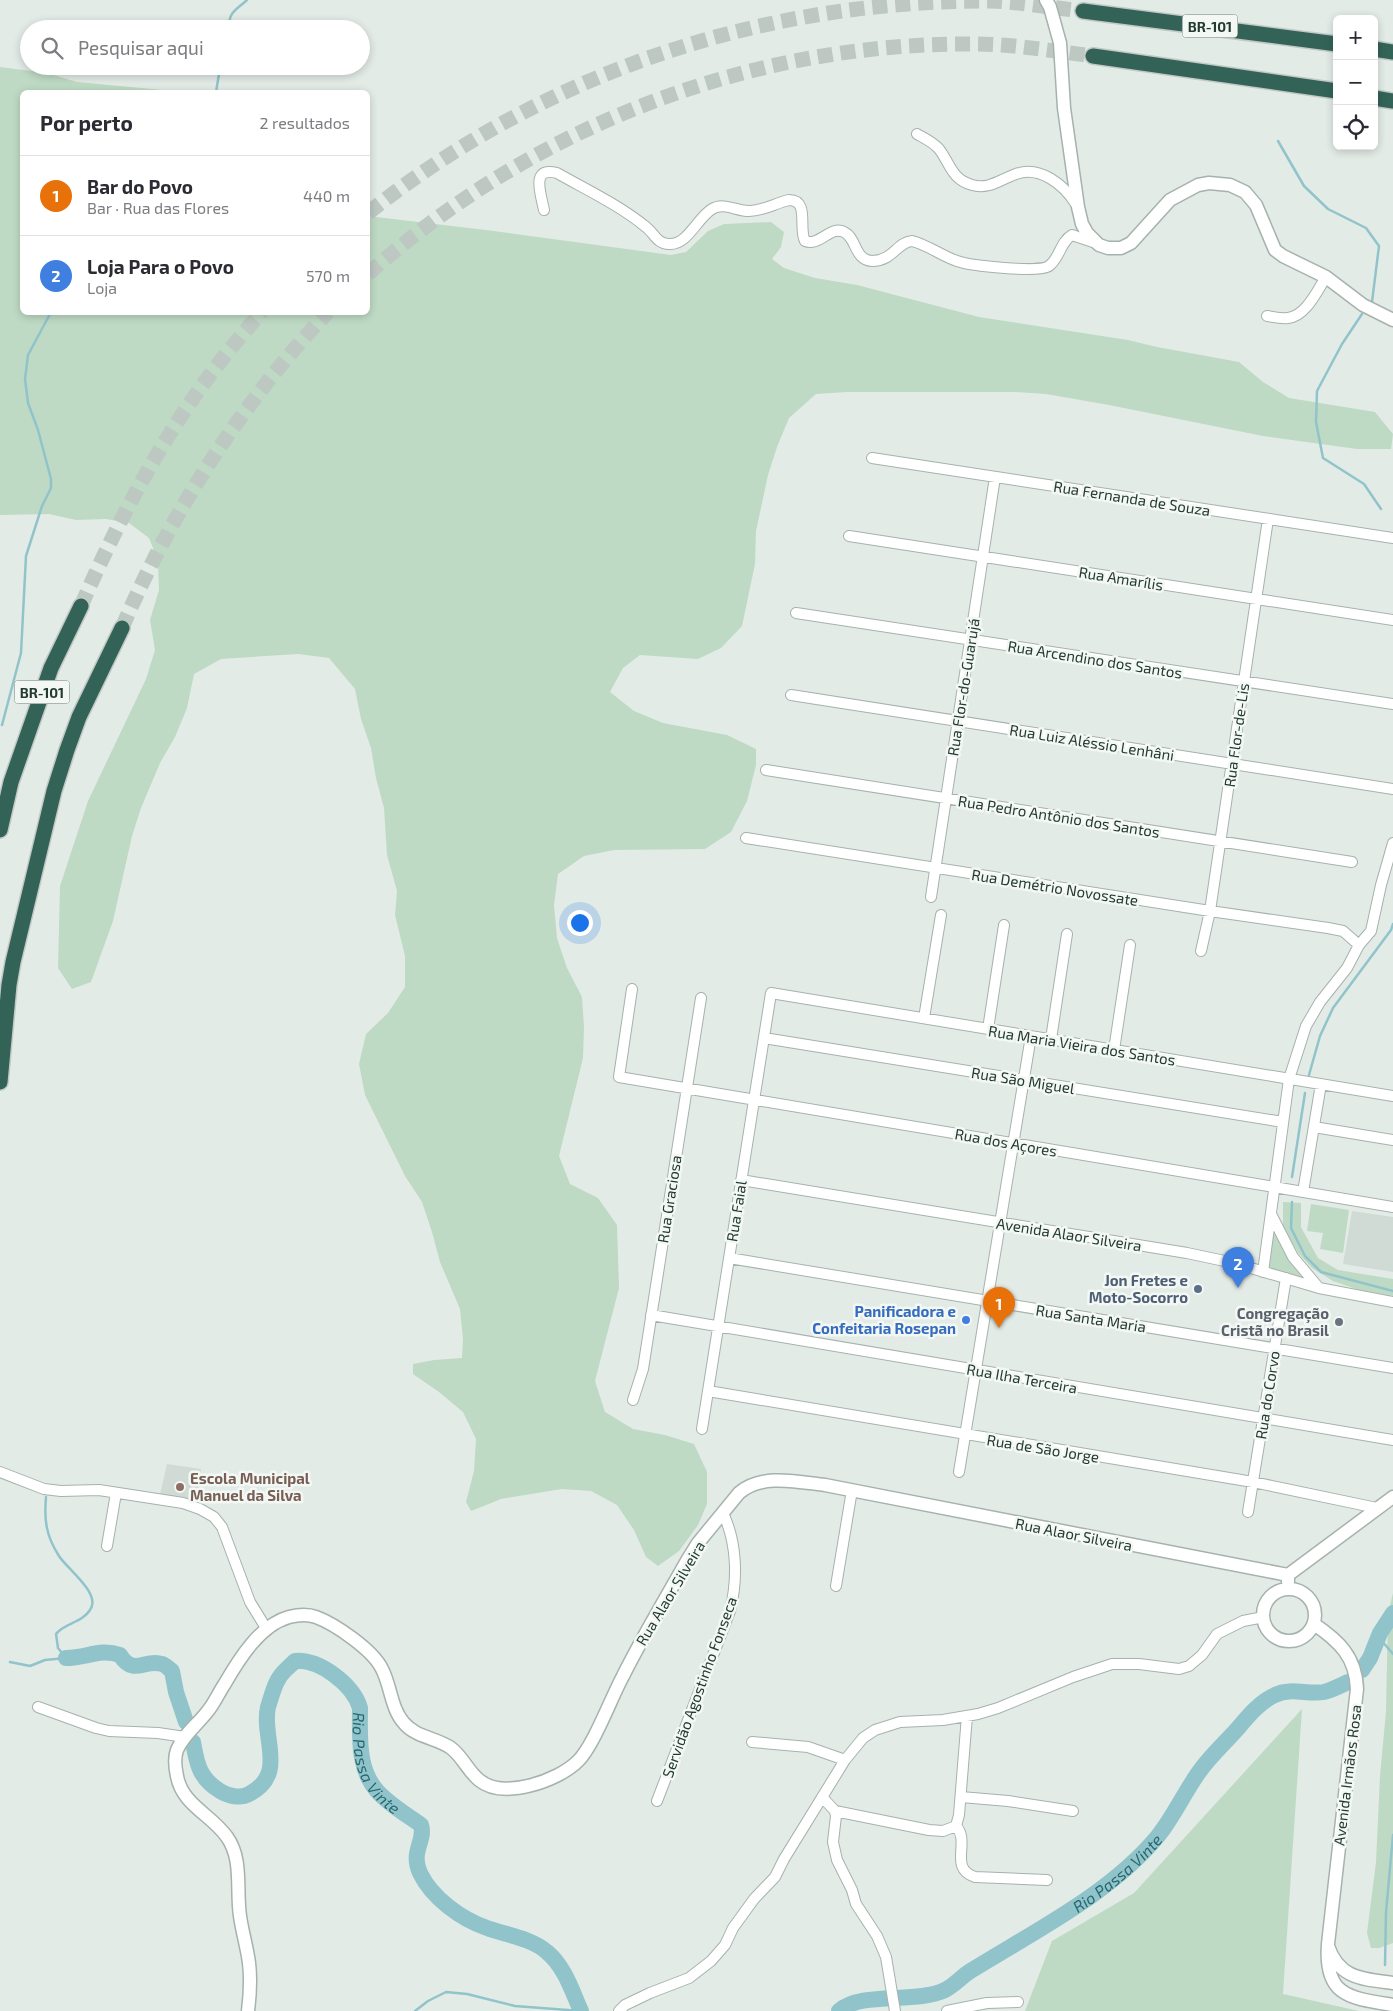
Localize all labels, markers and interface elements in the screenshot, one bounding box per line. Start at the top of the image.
road number: BR-101 [1182,15,1238,38]
map controls [1333,15,1378,150]
button: + [1333,15,1378,60]
search box [20,20,370,75]
icon: search [38,34,66,62]
text: Pesquisar aqui [78,36,204,59]
button: − [1333,60,1378,105]
button: locate [1333,105,1378,150]
text: Por perto [40,110,133,135]
text: 2 resultados [259,113,350,132]
text: Bar do Povo [87,175,193,198]
text: 1 [53,186,59,205]
text: 440 m [303,186,350,205]
text: Bar · Rua das Flores [87,198,229,217]
text: Loja Para o Povo [87,255,234,278]
text: 2 [51,266,61,285]
text: 570 m [306,266,350,285]
text: Loja [87,278,117,297]
street label: Rua Fernanda de Souza [1052,477,1212,519]
street label: Rua Amarílis [1077,562,1165,594]
street label: Rua Flor-do-Guarujá [943,617,984,757]
street label: Rua Arcendino dos Santos [1006,636,1184,682]
road number: BR-101 [15,680,70,704]
street label: Rua Flor-de-Lis [1220,682,1252,788]
street label: Rua Luiz Aléssio Lenhâni [1008,720,1176,764]
street label: Rua Pedro Antônio dos Santos [957,791,1161,841]
street label: Rua Demétrio Novossate [970,865,1140,909]
your location [567,910,593,936]
street label: Rua Maria Vieira dos Santos [987,1021,1177,1069]
street label: Rua São Miguel [970,1063,1076,1097]
street label: Rua dos Açores [953,1124,1059,1161]
street label: Rua Graciosa [653,1154,685,1244]
street label: Rua Faial [722,1179,750,1243]
street label: Avenida Alaor Silveira [995,1214,1143,1254]
pin: 2 [1222,1247,1254,1288]
place label: Jon Fretes e Moto-Socorro [1089,1271,1188,1306]
marker: Jon Fretes e Moto-Socorro [1192,1283,1204,1295]
pin: 1 [983,1287,1015,1328]
street label: Rua Santa Maria [1035,1300,1147,1336]
place label: Panificadora e Confeitaria Rosepan [812,1302,956,1337]
place label: Congregação Cristã no Brasil [1221,1304,1329,1339]
marker: Panificadora e Confeitaria Rosepan [960,1314,972,1326]
marker: Congregação Cristã no Brasil [1333,1316,1345,1328]
street label: Rua do Corvo [1251,1349,1283,1441]
street label: Rua Ilha Terceira [965,1359,1079,1397]
street label: Rua de São Jorge [986,1430,1100,1466]
place label: Escola Municipal Manuel da Silva [190,1469,310,1504]
marker: Escola Municipal Manuel da Silva [174,1481,186,1493]
street label: Rua Alaor Silveira [1014,1514,1134,1554]
street label: Rua Alaor Silveira [632,1537,708,1649]
street label: Servidão Agostinho Fonseca [658,1594,740,1780]
street label: Avenida Irmãos Rosa [1329,1703,1365,1847]
water label: Rio Passa Vinte [350,1712,405,1817]
water label: Rio Passa Vinte [1069,1829,1166,1916]

